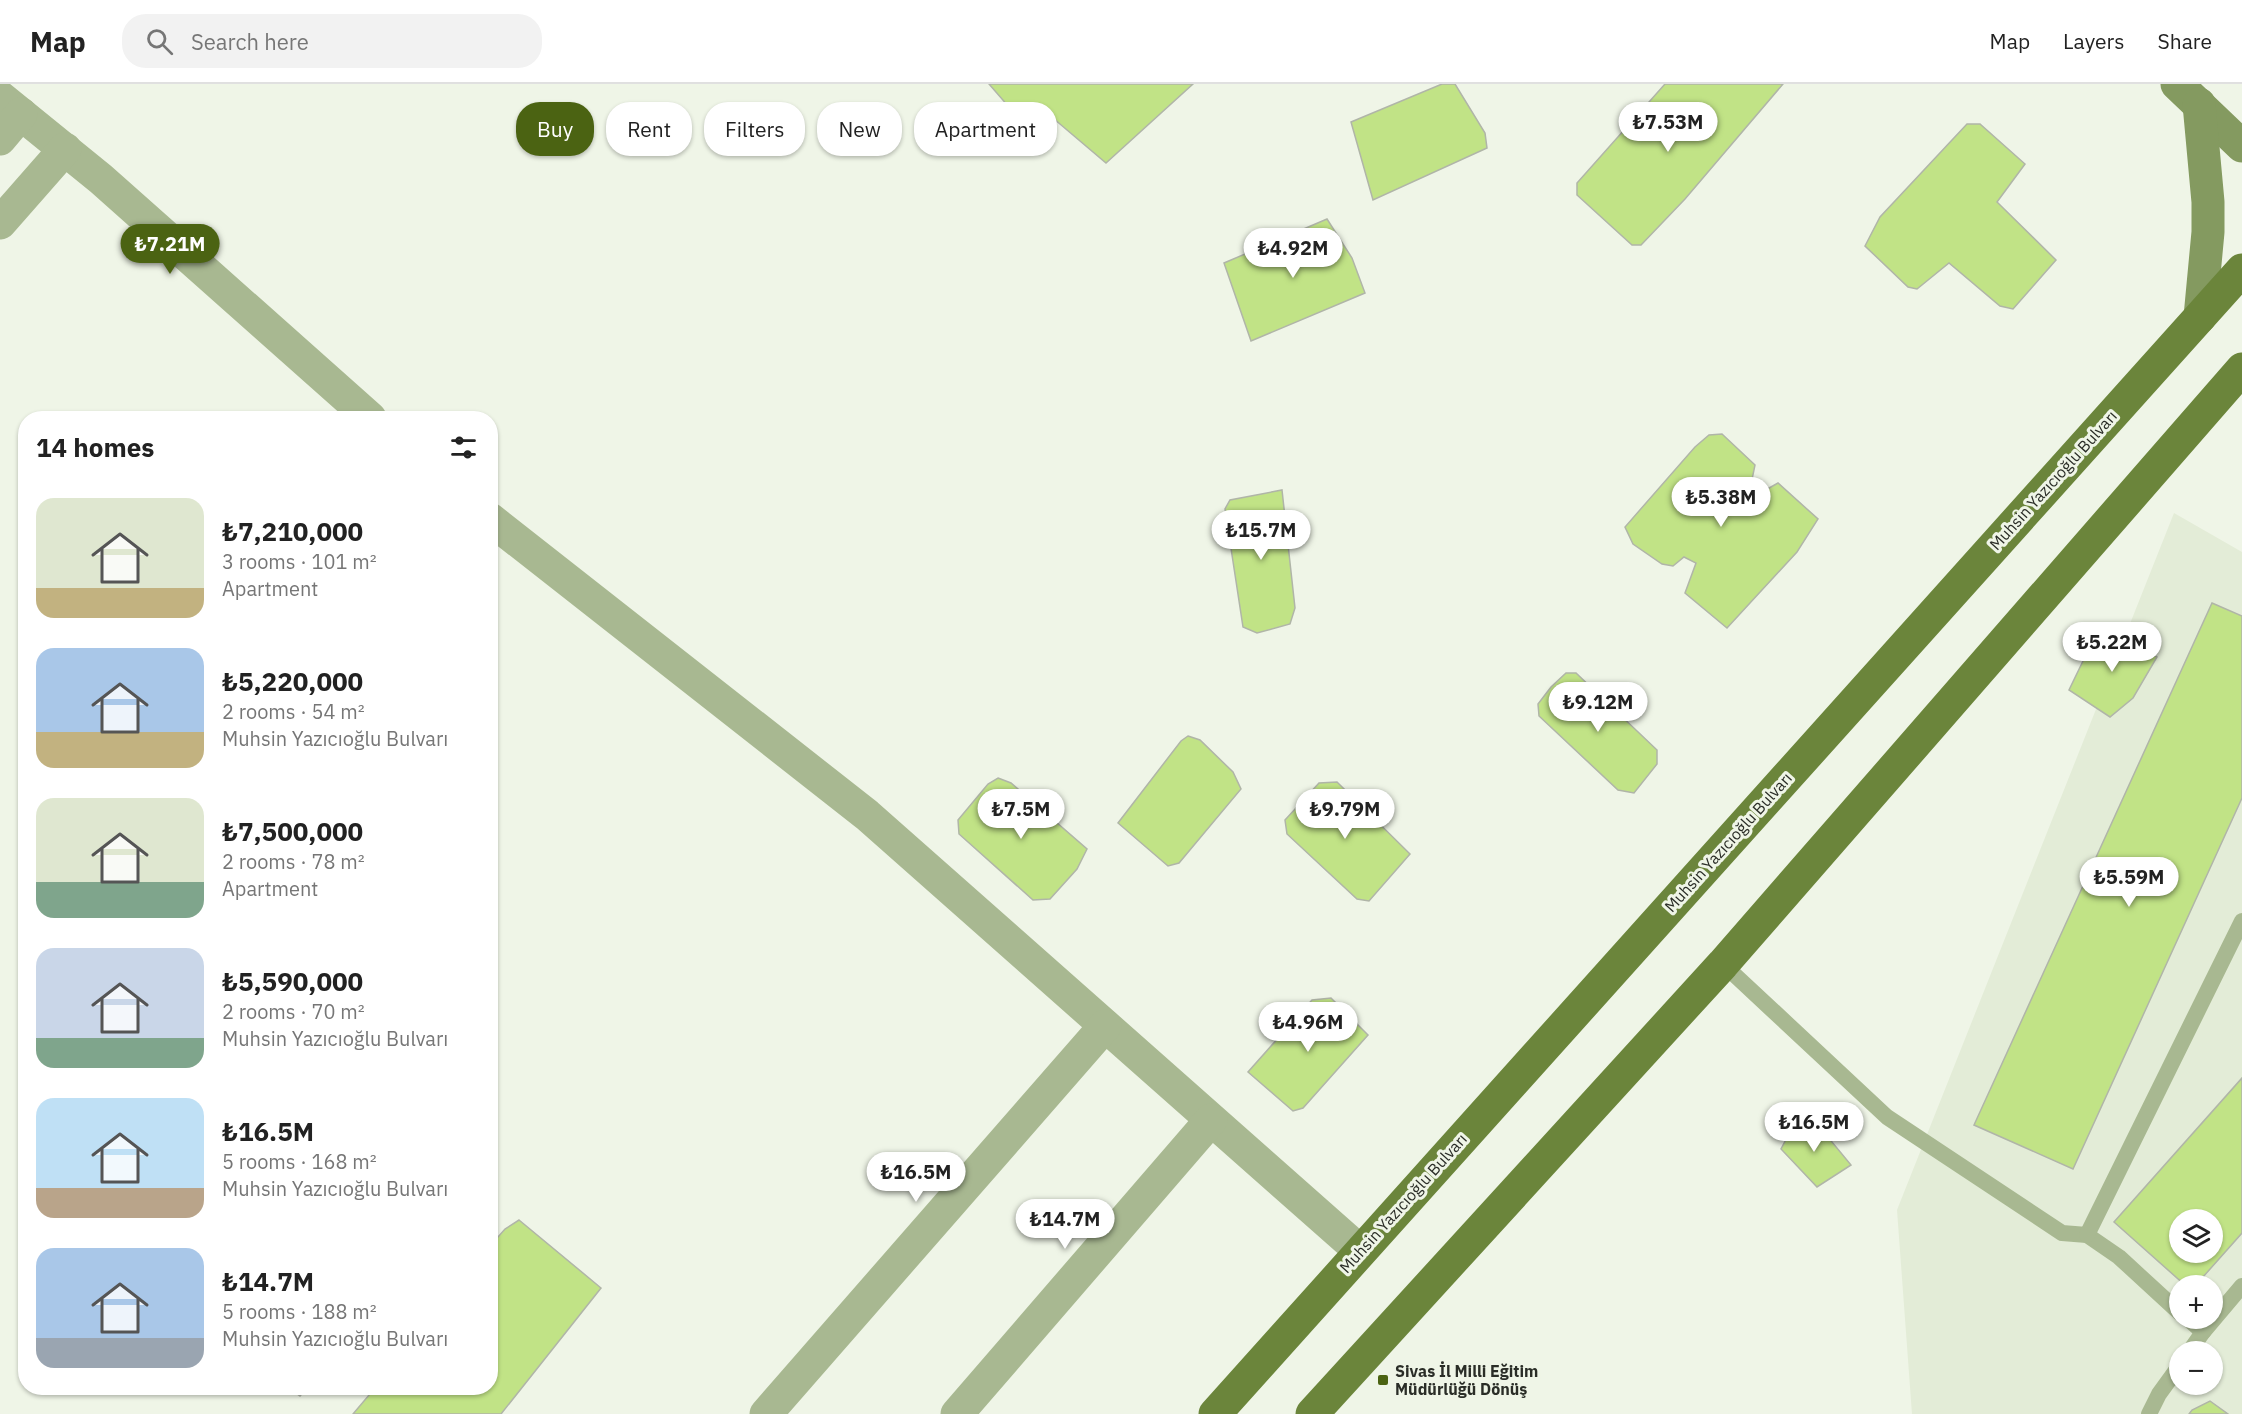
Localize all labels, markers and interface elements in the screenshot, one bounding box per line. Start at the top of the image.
search box [122,14,542,68]
text: Map [30,23,86,60]
icon: search [143,25,176,58]
text: Search here [191,27,309,56]
text: Map [1990,27,2030,55]
text: Layers [2063,27,2125,55]
text: Share [2158,27,2212,55]
chip: Buy [516,102,594,156]
chip: Rent [606,102,692,156]
chip: Filters [704,102,805,156]
chip: New [817,102,902,156]
chip: Apartment [914,102,1057,156]
pin: ₺7.53M [1619,102,1717,153]
text: ₺7.53M [1633,108,1703,135]
pin: ₺7.21M [121,224,219,275]
pin: ₺4.92M [1244,228,1342,279]
text: ₺7.21M [135,230,205,257]
text: ₺4.92M [1258,234,1328,261]
street label: Muhsin Yazıcıoğlu Bulvarı [1985,406,2121,554]
text: 14 homes [36,430,154,464]
icon: filters [447,431,480,464]
pin: ₺5.38M [1672,477,1770,528]
text: ₺5.38M [1686,483,1756,510]
pin: ₺15.7M [1212,510,1310,561]
text: ₺7,210,000 [222,514,363,548]
text: ₺15.7M [1226,516,1296,543]
icon: home [84,522,156,594]
text: 3 rooms · 101 m² [222,548,377,575]
text: Apartment [222,575,318,602]
pin: ₺5.22M [2063,622,2161,673]
text: ₺5.22M [2077,628,2147,655]
text: ₺5,220,000 [222,664,363,698]
icon: home [84,672,156,744]
pin: ₺9.12M [1549,682,1647,733]
text: ₺9.12M [1563,688,1633,715]
text: 2 rooms · 54 m² [222,698,365,725]
text: Muhsin Yazıcıoğlu Bulvarı [222,725,448,752]
street label: Muhsin Yazıcıoğlu Bulvarı [1660,768,1796,916]
pin: ₺7.5M [979,789,1063,840]
pin: ₺9.79M [1296,789,1394,840]
text: ₺7.5M [992,795,1050,822]
text: ₺9.79M [1310,795,1380,822]
text: ₺7,500,000 [222,814,363,848]
icon: home [84,822,156,894]
text: 2 rooms · 78 m² [222,848,365,875]
pin: ₺5.59M [2080,857,2178,908]
text: ₺5.59M [2094,863,2164,890]
text: Apartment [222,875,318,902]
text: ₺5,590,000 [222,964,363,998]
icon: home [84,972,156,1044]
text: 2 rooms · 70 m² [222,998,365,1025]
pin: ₺4.96M [1259,1002,1357,1053]
text: ₺4.96M [1273,1008,1343,1035]
text: Muhsin Yazıcıoğlu Bulvarı [222,1025,448,1052]
pin: ₺16.5M [1765,1102,1863,1153]
text: ₺16.5M [1779,1108,1849,1135]
text: ₺16.5M [222,1114,314,1148]
icon: home [84,1122,156,1194]
street label: Muhsin Yazıcıoğlu Bulvarı [1335,1129,1471,1277]
text: 5 rooms · 168 m² [222,1148,377,1175]
pin: ₺16.5M [867,1152,965,1203]
text: ₺16.5M [881,1158,951,1185]
text: Muhsin Yazıcıoğlu Bulvarı [222,1175,448,1202]
pin: ₺14.7M [1016,1199,1114,1250]
text: ₺14.7M [1030,1205,1100,1232]
map controls [2169,1209,2223,1395]
button: layers [2169,1209,2223,1263]
text: ₺14.7M [222,1264,314,1298]
icon: home [84,1272,156,1344]
button: + [2169,1275,2223,1329]
text: 5 rooms · 188 m² [222,1298,377,1325]
text: Muhsin Yazıcıoğlu Bulvarı [222,1325,448,1352]
button: − [2169,1341,2223,1395]
place label: Sivas İl Milli Eğitim Müdürlüğü Dönüş [1395,1361,1538,1399]
marker: Sivas İl Milli Eğitim Müdürlüğü Dönüş [1376,1373,1390,1387]

